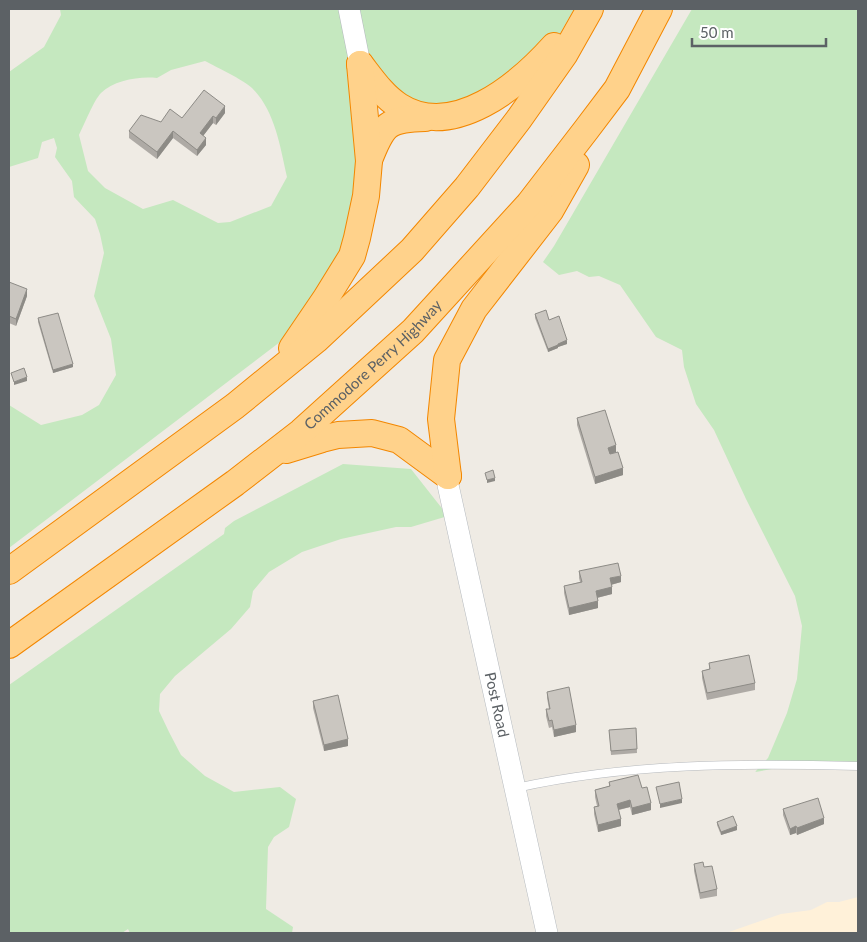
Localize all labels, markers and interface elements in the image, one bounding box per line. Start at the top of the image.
scale bar [692,15,826,47]
text: 50 m [700,23,734,41]
street label: Commodore Perry Highway [300,295,445,433]
street label: Post Road [482,670,513,739]

